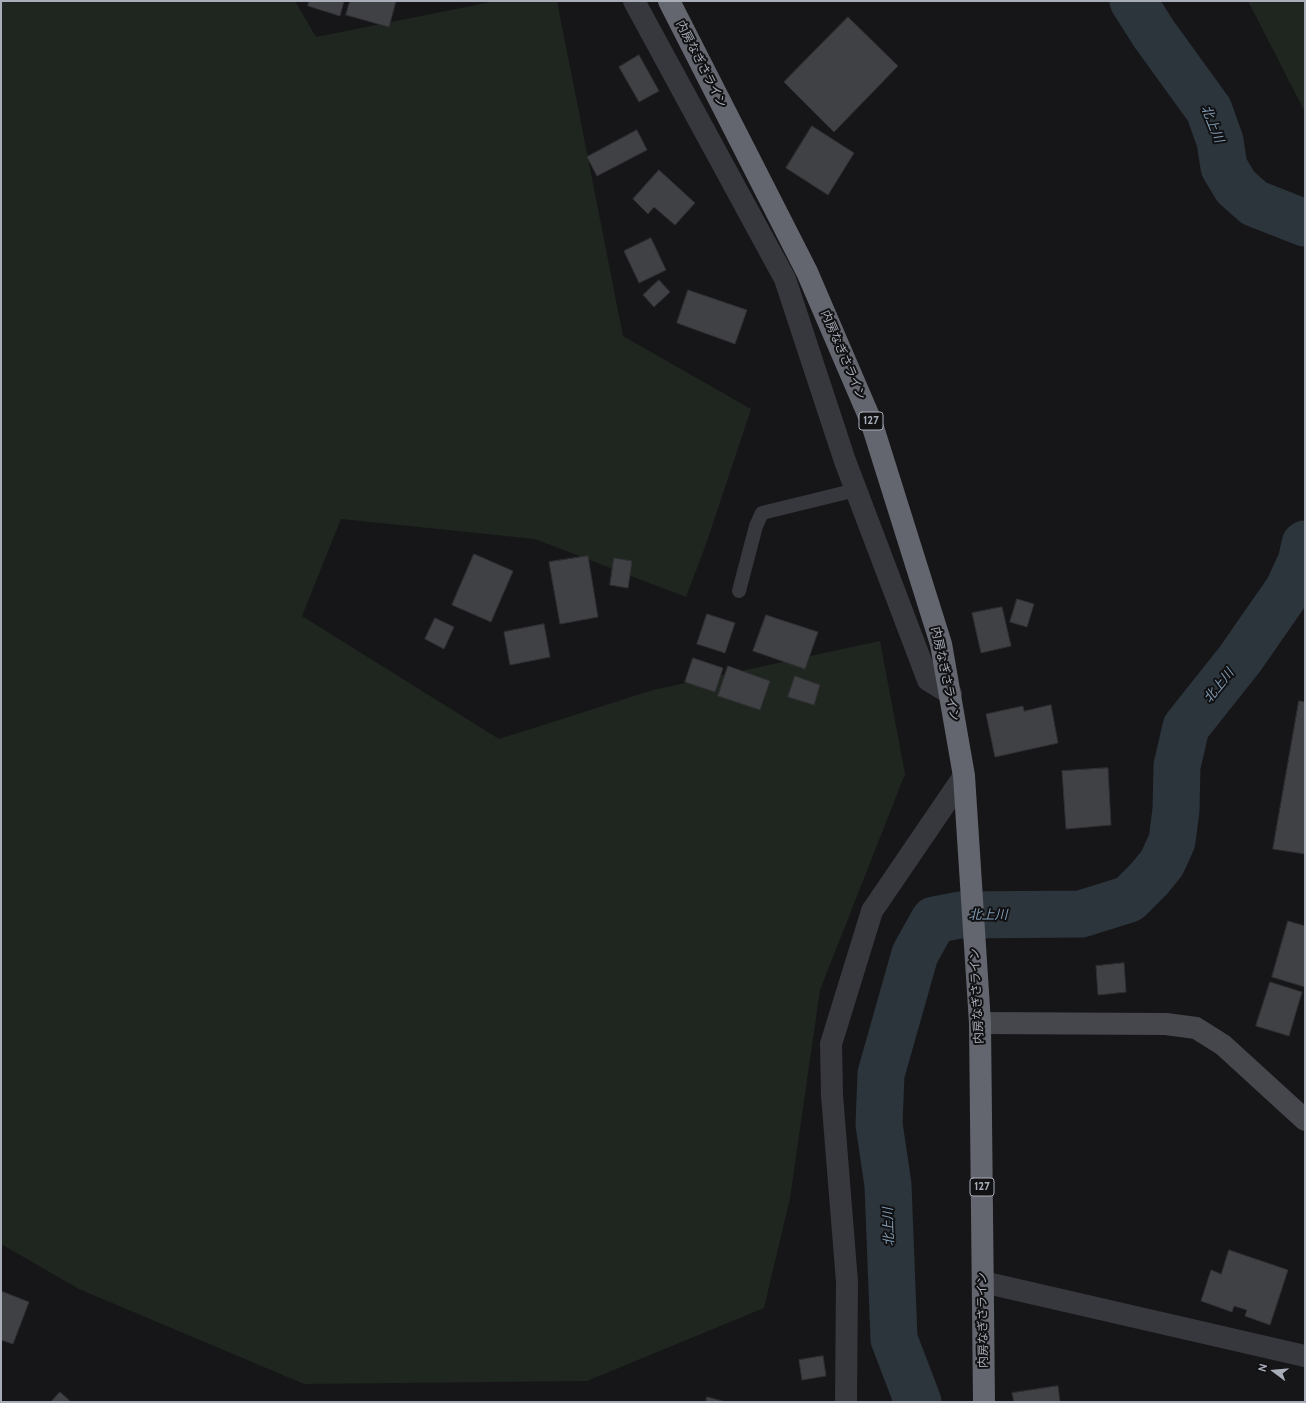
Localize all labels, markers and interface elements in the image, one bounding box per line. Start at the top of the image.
street label: 内房なぎさライン [673,18,729,110]
water label: 北上川 [1197,103,1227,145]
street label: 内房なぎさライン [818,308,868,402]
road number: 127 [859,412,883,430]
street label: 内房なぎさライン [928,626,962,722]
water label: 北上川 [1201,666,1237,706]
water label: 北上川 [969,907,1007,923]
street label: 内房なぎさライン [967,948,987,1044]
road number: 127 [970,1178,994,1196]
water label: 北上川 [881,1207,897,1247]
street label: 内房なぎさライン [975,1272,991,1368]
north arrow [1254,1351,1294,1391]
text: N [1255,1362,1270,1373]

